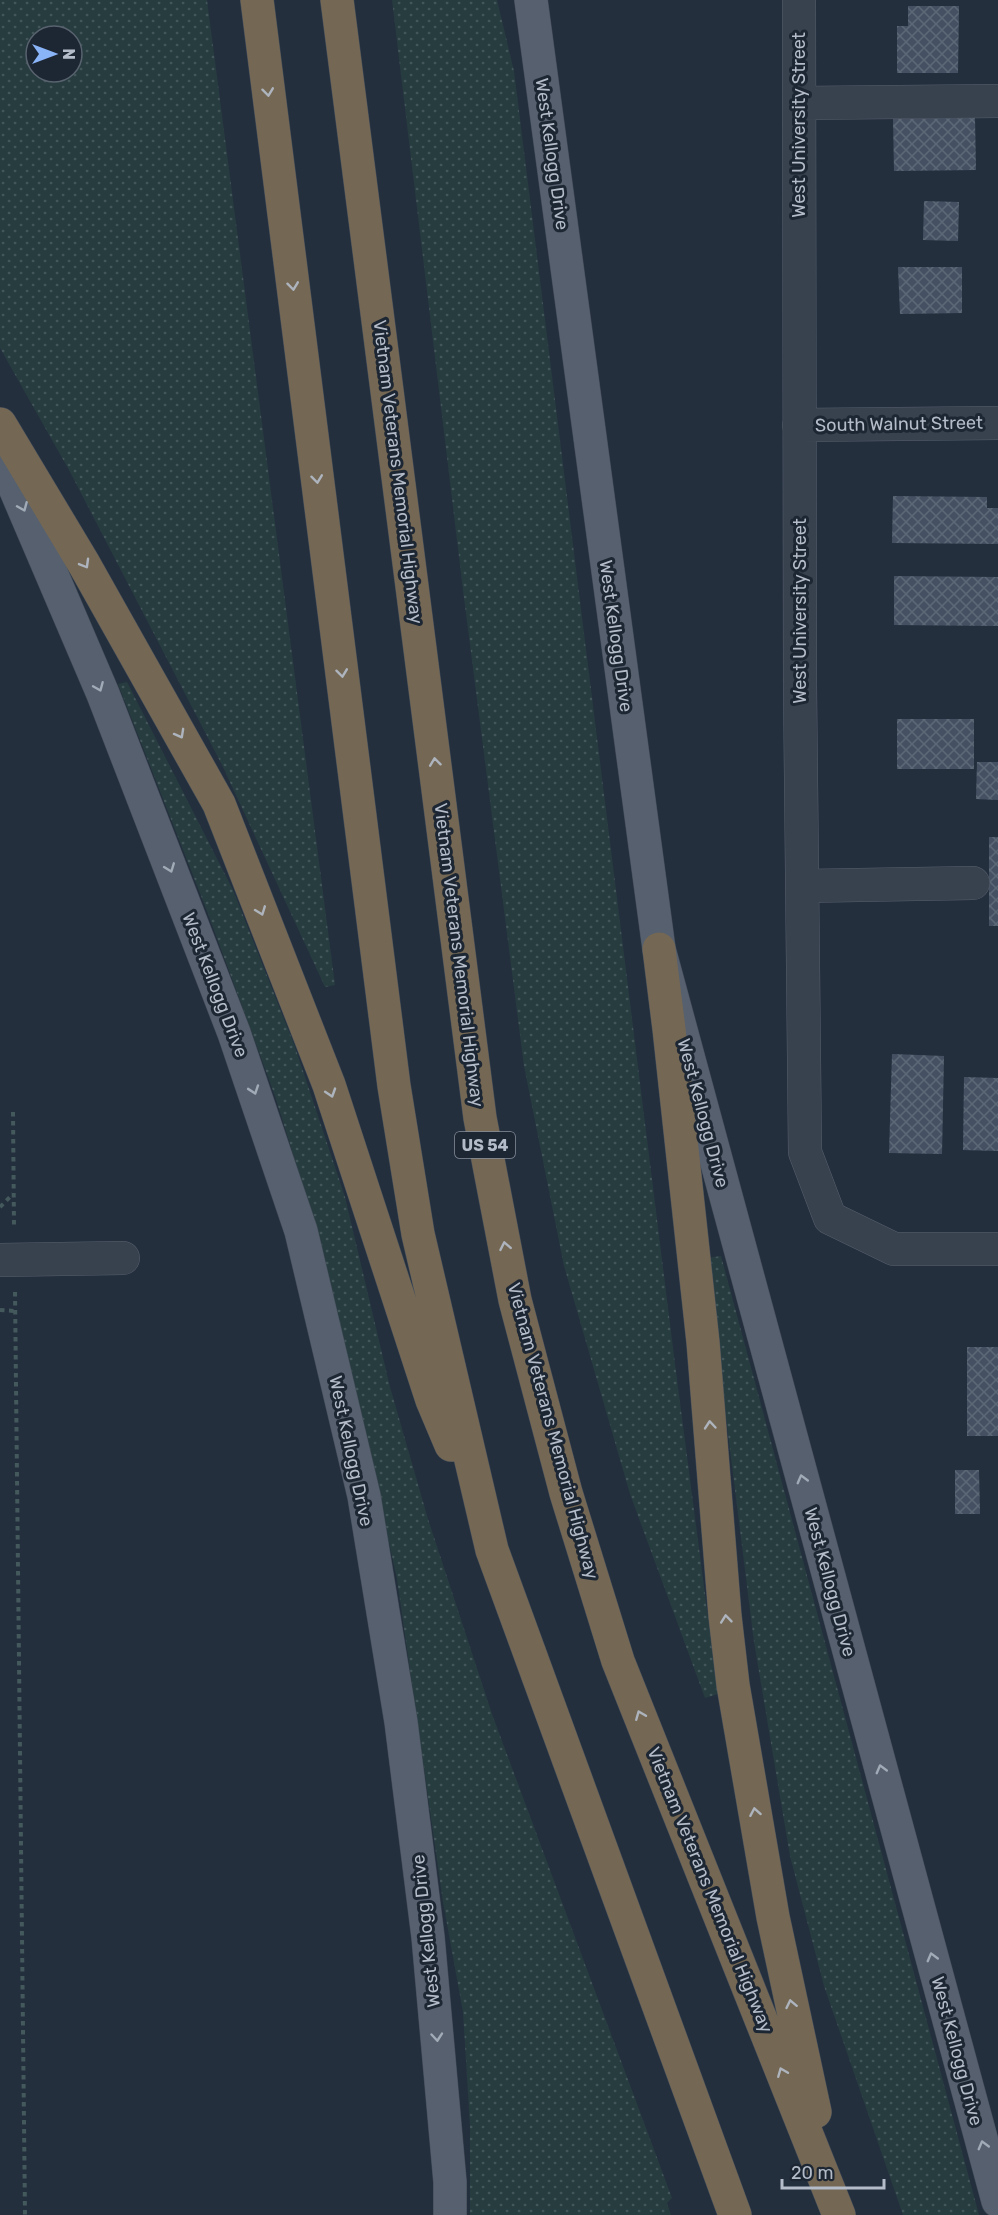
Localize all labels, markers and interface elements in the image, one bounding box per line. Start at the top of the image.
north arrow [24,24,84,84]
street label: West University Street [788,32,810,218]
text: N [59,48,78,60]
street label: West Kellogg Drive [530,77,574,231]
one-way arrow [262,88,274,97]
one-way arrow [286,281,299,290]
street label: Vietnam Veterans Memorial Highway [368,319,428,625]
street label: South Walnut Street [815,412,983,436]
one-way arrow [311,475,323,484]
one-way arrow [16,501,28,512]
street label: West University Street [789,518,811,704]
one-way arrow [77,558,89,568]
street label: West Kellogg Drive [594,559,638,713]
one-way arrow [335,668,348,677]
one-way arrow [92,680,104,691]
one-way arrow [173,728,184,738]
one-way arrow [429,758,441,767]
street label: Vietnam Veterans Memorial Highway [429,802,489,1108]
one-way arrow [163,862,176,873]
one-way arrow [254,905,266,916]
street label: West Kellogg Drive [177,909,253,1061]
street label: West Kellogg Drive [673,1036,733,1190]
one-way arrow [246,1084,259,1095]
one-way arrow [324,1087,337,1098]
road number: US 54 [455,1132,515,1158]
one-way arrow [499,1241,512,1251]
street label: Vietnam Veterans Memorial Highway [503,1280,603,1582]
street label: West Kellogg Drive [324,1374,378,1528]
one-way arrow [704,1420,717,1430]
one-way arrow [797,1474,809,1485]
street label: West Kellogg Drive [800,1505,860,1659]
one-way arrow [720,1615,733,1624]
one-way arrow [635,1711,647,1722]
street label: Vietnam Veterans Memorial Highway [642,1744,778,2036]
one-way arrow [875,1764,888,1774]
one-way arrow [749,1807,762,1817]
street label: West Kellogg Drive [407,1854,445,2008]
one-way arrow [926,1952,939,1962]
street label: West Kellogg Drive [927,1974,987,2128]
one-way arrow [786,1999,799,2009]
one-way arrow [430,2032,443,2041]
one-way arrow [777,2067,789,2078]
one-way arrow [977,2140,990,2150]
scale bar [782,2152,884,2190]
text: 20 m [791,2162,833,2184]

